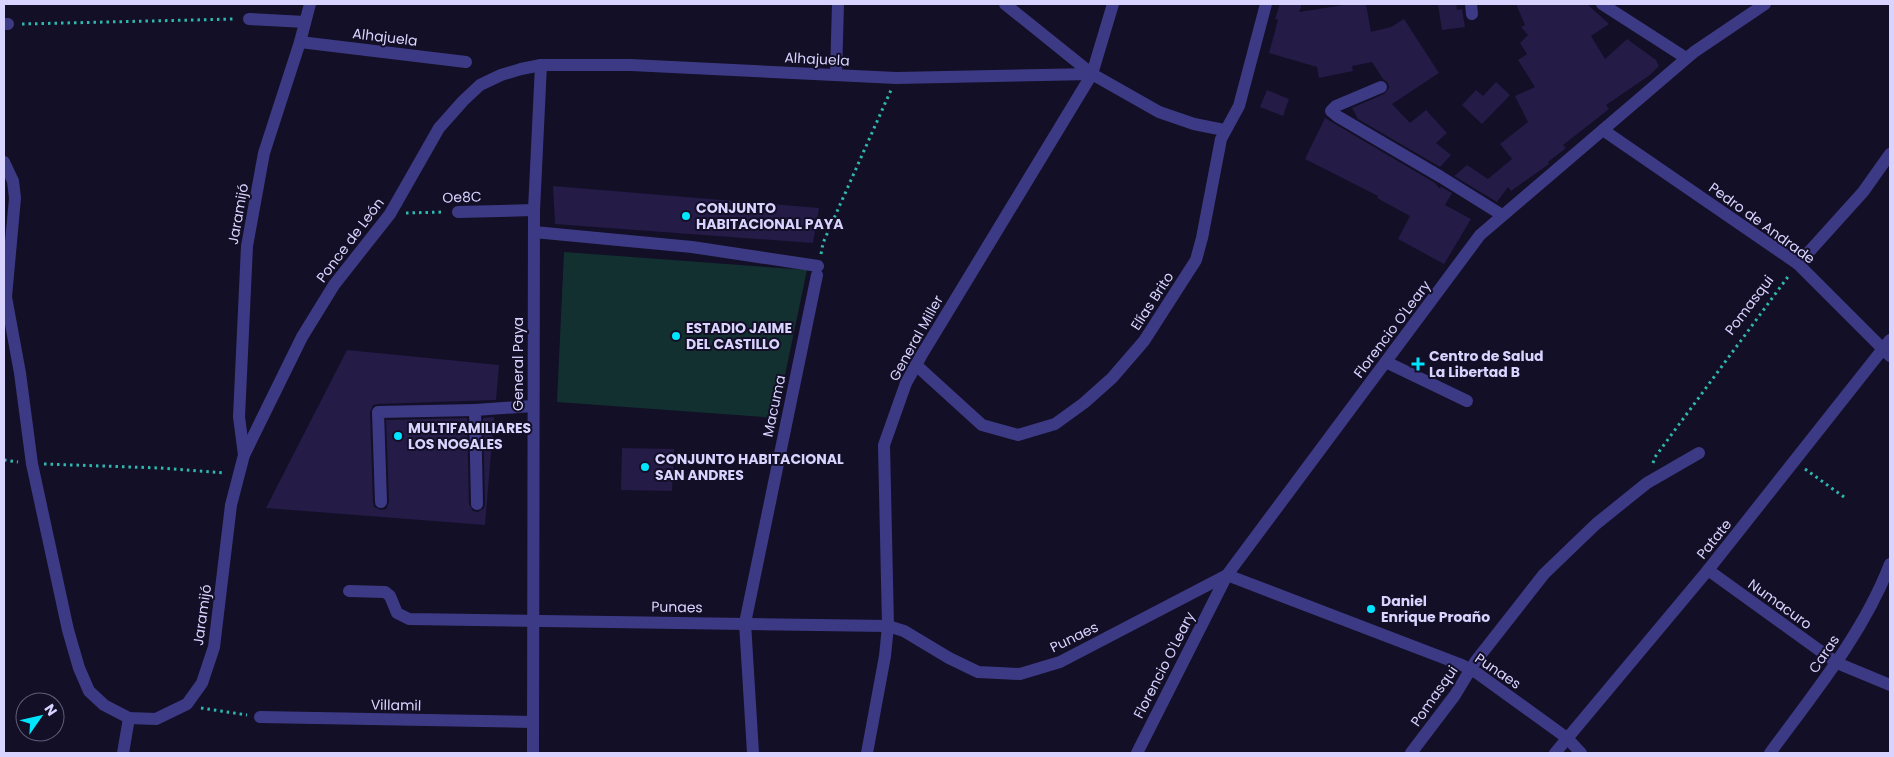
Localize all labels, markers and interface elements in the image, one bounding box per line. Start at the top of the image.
street label: Alhajuela [351,23,419,51]
street label: Alhajuela [784,47,850,71]
street label: Pedro de Andrade [1705,178,1819,269]
street label: Jaramijó [223,182,253,246]
street label: Oe8C [442,186,482,208]
street label: Ponce de León [311,193,389,287]
place label: CONJUNTO HABITACIONAL PAYA [696,198,844,234]
marker: CONJUNTO HABITACIONAL PAYA [680,210,692,222]
street label: Elías Brito [1126,268,1178,334]
street label: Pomasqui [1720,271,1778,339]
street label: Florencio O'Leary [1349,276,1435,382]
street label: General Miller [884,291,948,385]
street label: General Paya [508,317,528,411]
place label: ESTADIO JAIME DEL CASTILLO [686,318,792,354]
marker: ESTADIO JAIME DEL CASTILLO [670,330,682,342]
place label: Centro de Salud La Libertad B [1429,346,1544,382]
marker: Centro de Salud La Libertad B [1411,357,1425,371]
street label: Macuma [758,373,790,439]
place label: MULTIFAMILIARES LOS NOGALES [408,418,532,454]
marker: MULTIFAMILIARES LOS NOGALES [392,430,404,442]
place label: CONJUNTO HABITACIONAL SAN ANDRES [655,449,844,485]
marker: CONJUNTO HABITACIONAL SAN ANDRES [639,461,651,473]
street label: Patate [1692,515,1736,563]
street label: Numacuro [1744,574,1816,634]
street label: Jaramijó [188,583,216,647]
place label: Daniel Enrique Proaño [1381,591,1490,627]
street label: Punaes [651,597,703,617]
marker: Daniel Enrique Proaño [1365,603,1377,615]
street label: Florencio O'Leary [1128,608,1200,722]
street label: Punaes [1046,617,1102,657]
street label: Caras [1804,631,1844,677]
street label: Punaes [1471,648,1525,694]
street label: Pomasqui [1406,662,1462,730]
north arrow [15,692,65,742]
street label: Villamil [371,695,421,715]
text: N [40,700,62,720]

